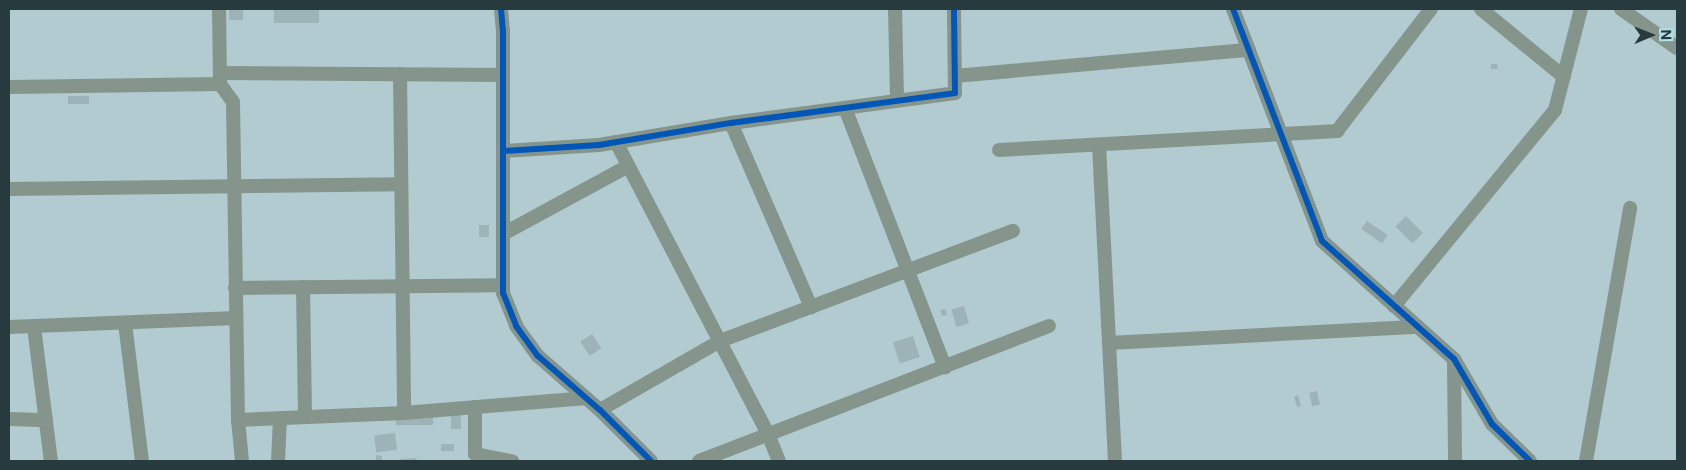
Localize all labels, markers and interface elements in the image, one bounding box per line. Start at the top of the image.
north arrow [1626,10,1676,60]
text: N [1658,29,1675,40]

